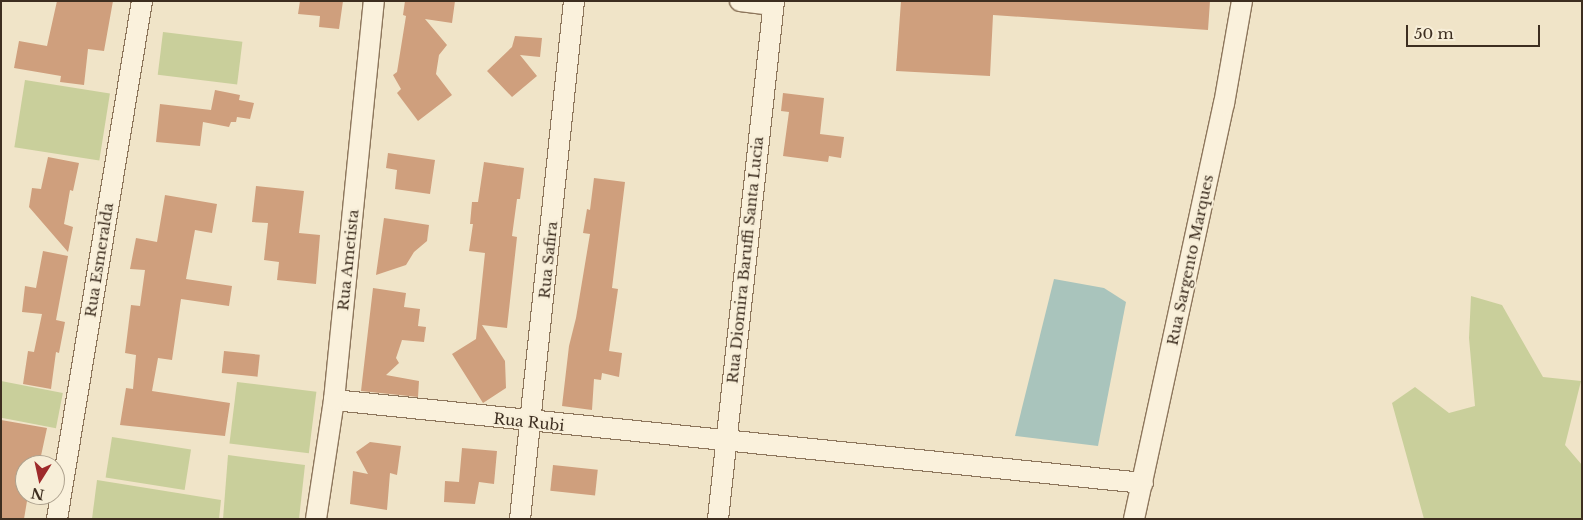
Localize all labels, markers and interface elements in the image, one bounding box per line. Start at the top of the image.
scale bar [1408,15,1542,47]
text: 50 m [1414,24,1454,43]
street label: Rua Diomira Baruffi Santa Lucia [723,135,767,385]
street label: Rua Sargento Marques [1163,173,1217,347]
street label: Rua Esmeralda [81,201,117,319]
street label: Rua Ametista [334,208,362,312]
street label: Rua Safira [535,220,561,300]
street label: Rua Rubi [493,409,565,435]
north arrow [15,455,65,505]
text: N [30,484,46,504]

